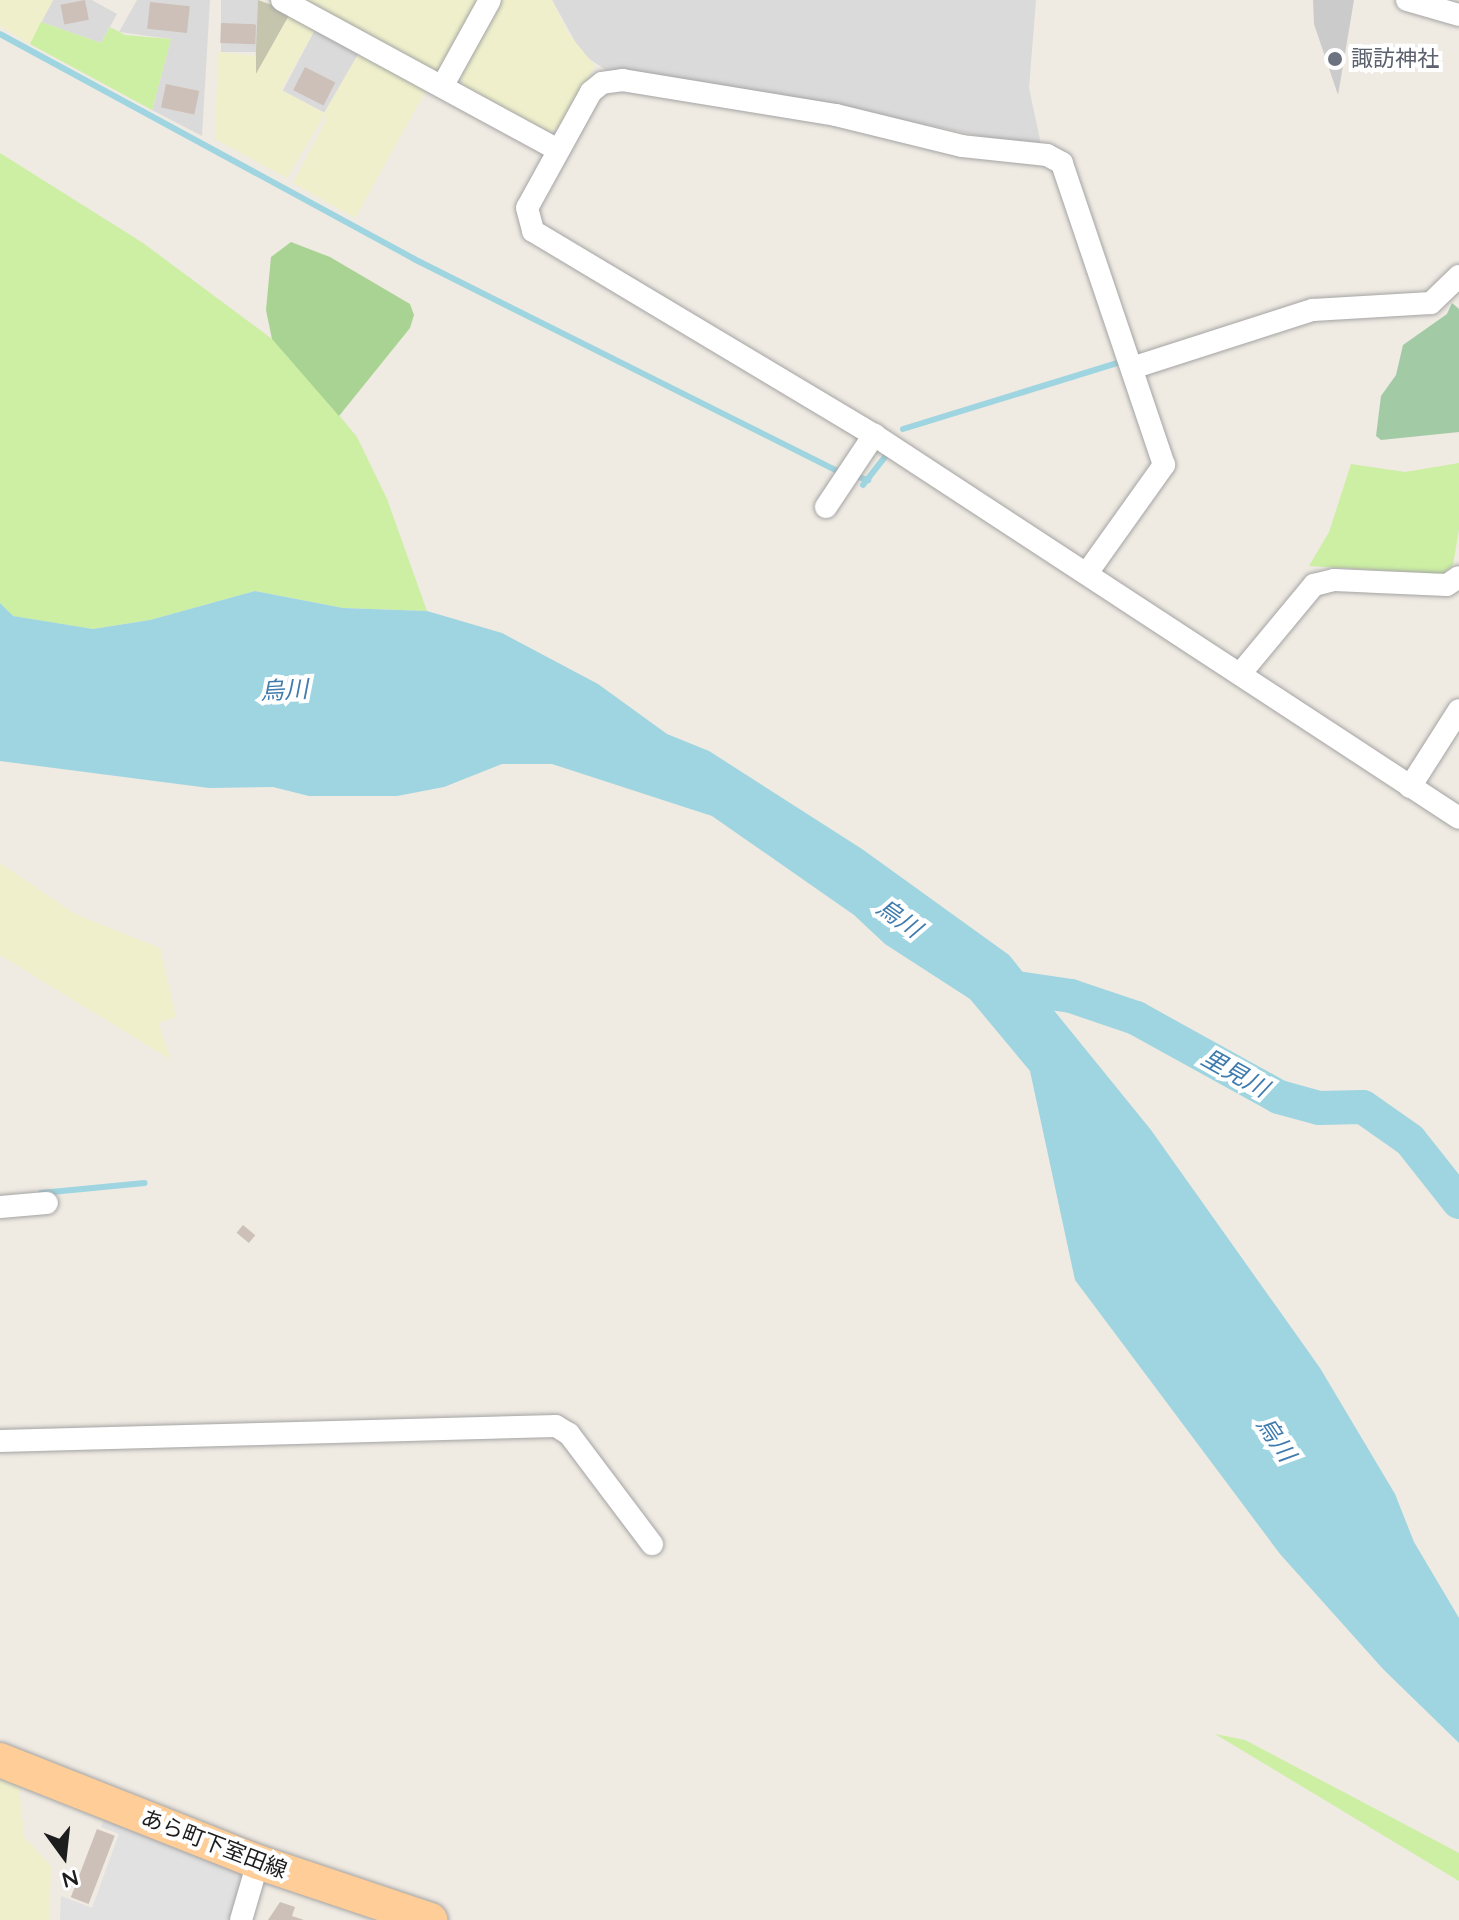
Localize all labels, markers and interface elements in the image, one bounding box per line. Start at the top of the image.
place label: 諏訪神社 [1351,46,1439,72]
marker: 諏訪神社 [1326,50,1344,68]
water label: 烏川 [259,674,309,706]
water label: 烏川 [871,892,927,944]
water label: 里見川 [1197,1043,1273,1103]
water label: 烏川 [1251,1411,1301,1467]
street label: あら町下室田線 [137,1804,291,1884]
north arrow [24,1816,104,1896]
text: N [59,1864,82,1895]

